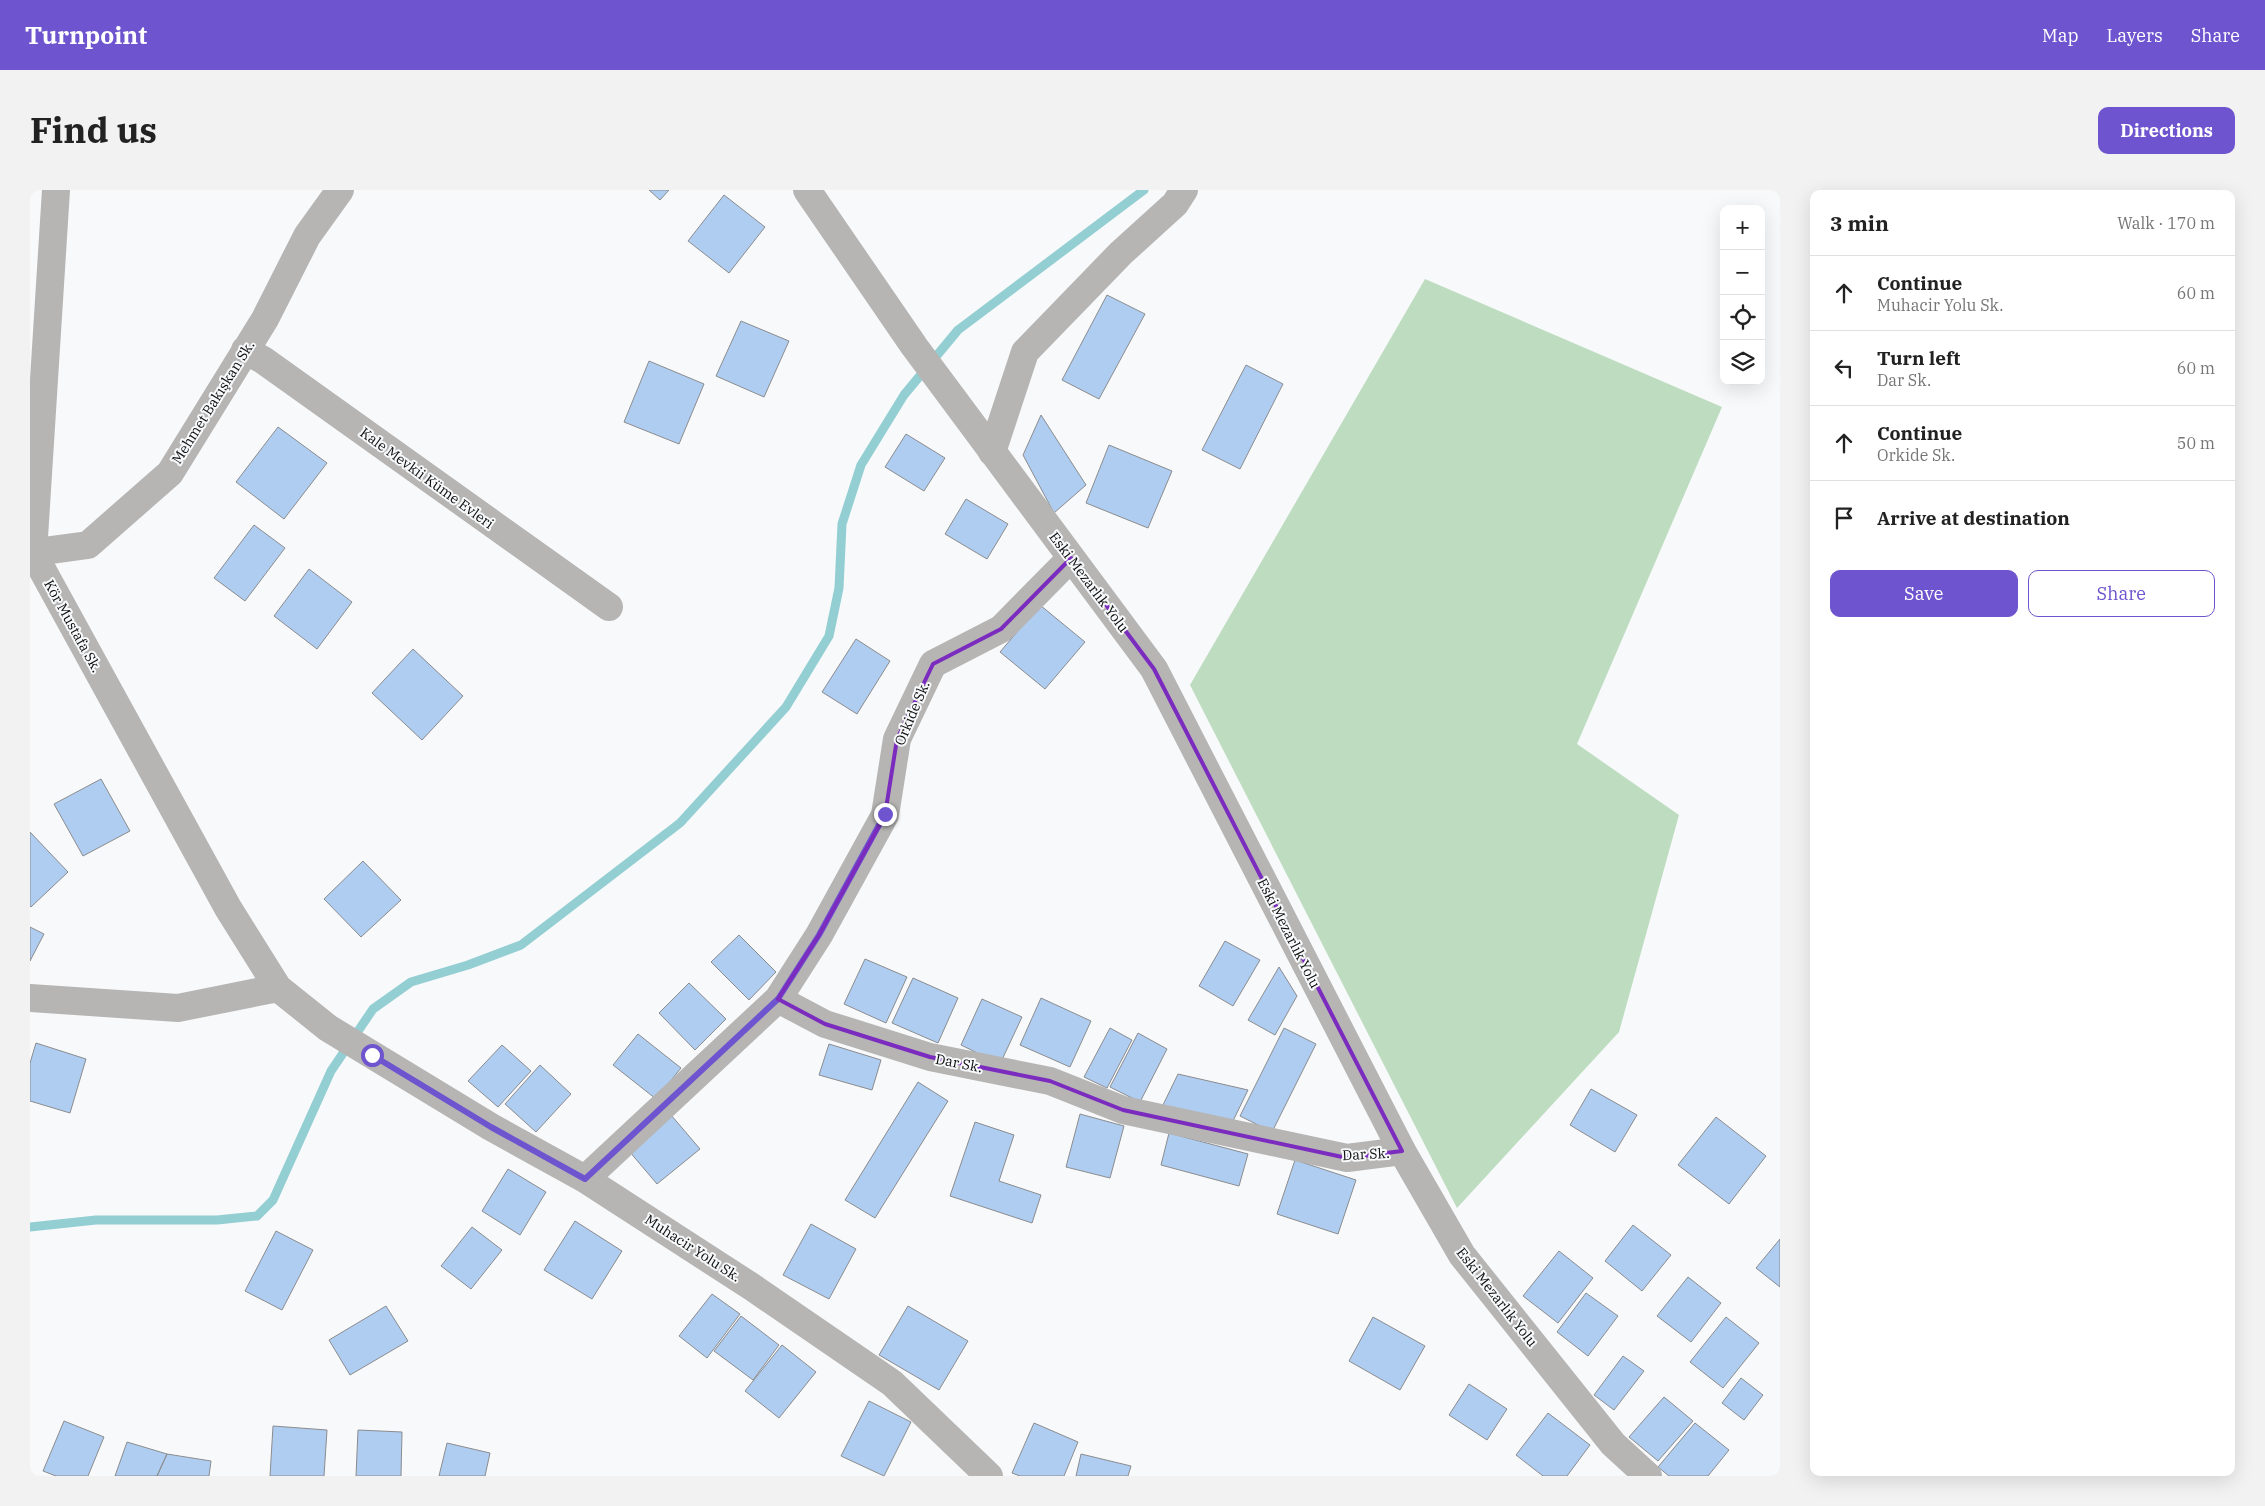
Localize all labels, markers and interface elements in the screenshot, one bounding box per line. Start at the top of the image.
text: Turnpoint [25,19,147,51]
text: Map [2042,24,2079,47]
text: Layers [2107,24,2163,47]
text: Share [2191,24,2240,47]
text: Find us [30,107,157,153]
button: Directions [2098,107,2235,154]
map controls [1720,205,1765,385]
button: + [1720,205,1765,250]
text: 3 min [1830,209,1889,237]
text: Walk · 170 m [2117,213,2215,233]
button: − [1720,250,1765,295]
text: Continue [1877,271,1962,295]
icon: ahead [1830,279,1858,307]
text: 60 m [2177,283,2215,303]
button: locate [1720,295,1765,340]
text: Muhacir Yolu Sk. [1877,295,2004,315]
street label: Mehmet Bakışkan Sk. [168,337,258,467]
button: layers [1720,340,1765,385]
text: Turn left [1877,346,1960,370]
icon: left [1830,354,1858,382]
text: 60 m [2177,358,2215,378]
text: Dar Sk. [1877,370,1931,390]
text: Continue [1877,421,1962,445]
street label: Kale Mevkii Küme Evleri [357,423,497,533]
icon: ahead [1830,429,1858,457]
text: 50 m [2177,433,2215,453]
text: Orkide Sk. [1877,445,1955,465]
icon: arrive [1830,504,1858,532]
text: Arrive at destination [1877,506,2070,530]
street label: Eski Mezarlık Yolu [1045,528,1133,636]
button: Save [1830,570,2018,617]
button: Share [2028,570,2215,617]
street label: Kör Mustafa Sk. [40,577,106,675]
street label: Orkide Sk. [890,678,934,748]
route end [874,803,897,826]
street label: Eski Mezarlık Yolu [1254,875,1325,991]
route start [361,1044,384,1067]
street label: Dar Sk. [934,1050,984,1076]
street label: Dar Sk. [1342,1144,1390,1164]
street label: Muhacir Yolu Sk. [642,1210,744,1286]
street label: Eski Mezarlık Yolu [1453,1244,1542,1350]

